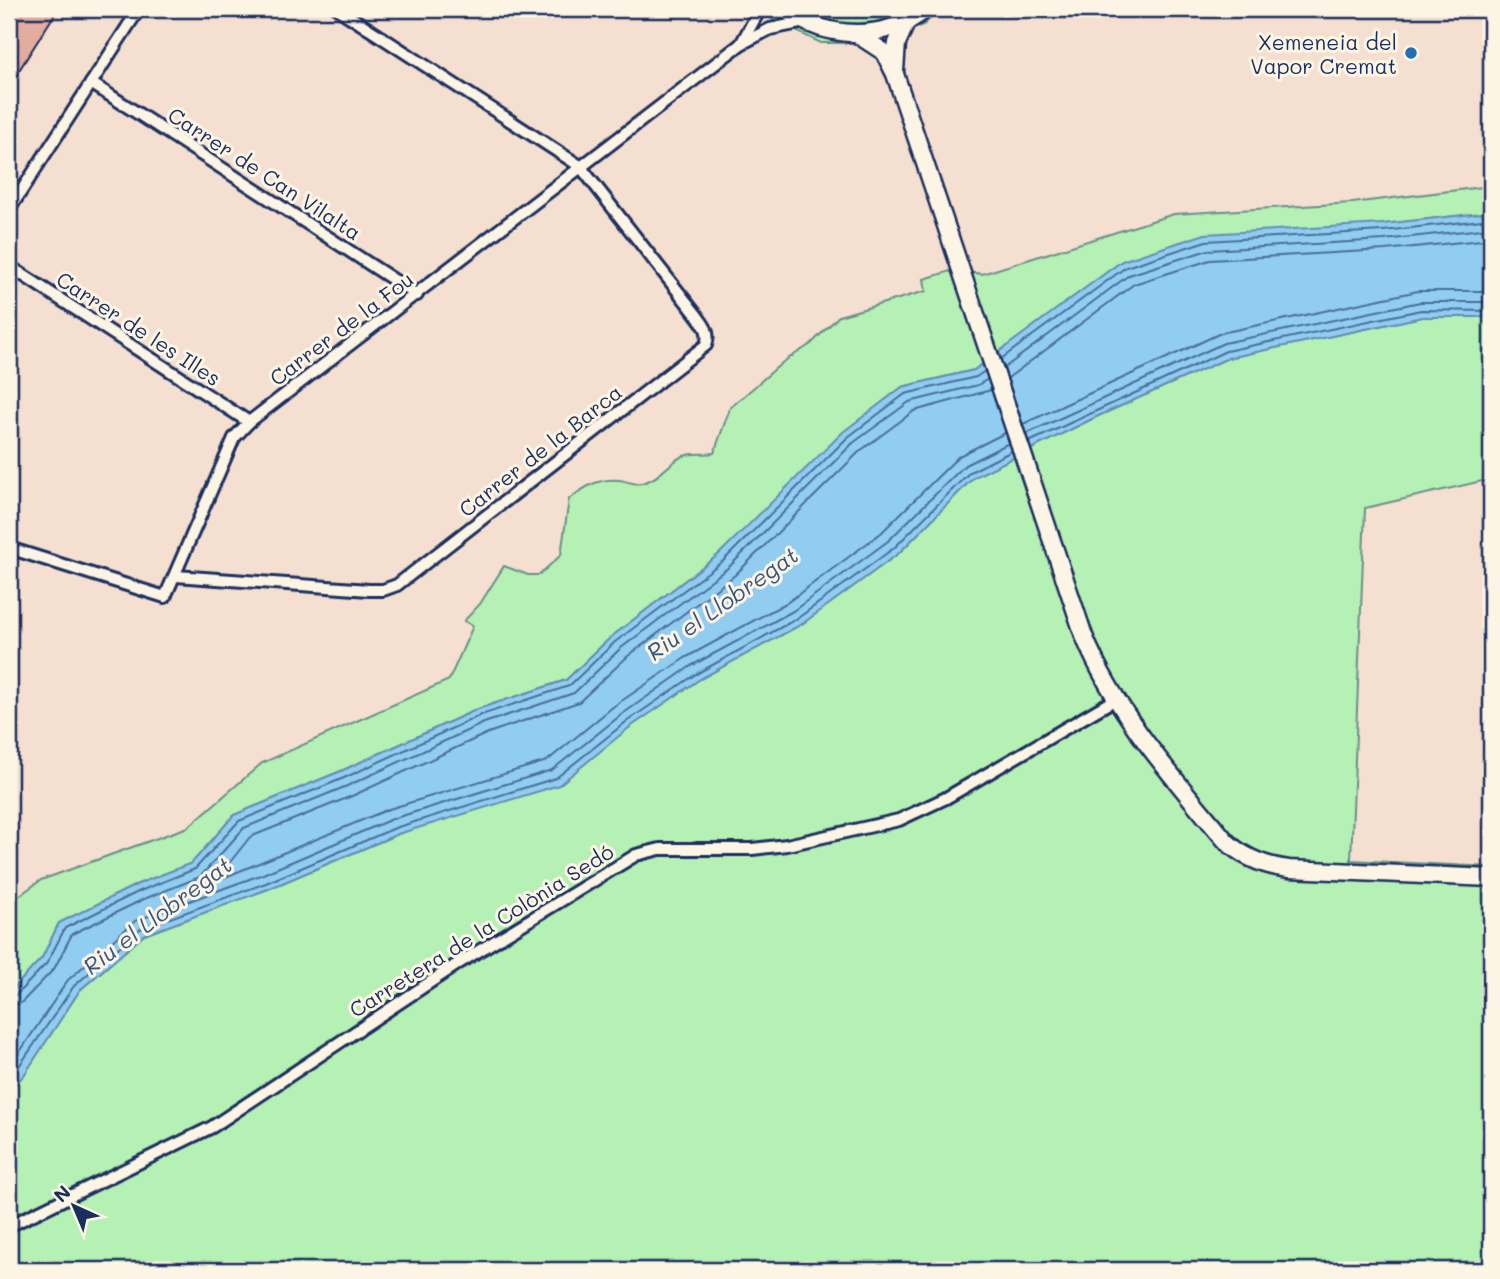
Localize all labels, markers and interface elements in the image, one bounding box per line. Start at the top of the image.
place label: Xemeneia del Vapor Cremat [1250,28,1397,79]
marker: Xemeneia del Vapor Cremat [1403,45,1419,61]
street label: Carrer de Can Vilalta [163,100,367,246]
street label: Carrer de les Illes [52,265,226,391]
street label: Carrer de la Fou [264,265,418,391]
street label: Carrer de la Barca [453,378,627,522]
water label: Riu el Llobregat [640,539,804,667]
street label: Carretera de la Colònia Sedó [344,837,618,1023]
water label: Riu el Llobregat [77,849,237,981]
north arrow [38,1170,108,1240]
text: N [48,1179,76,1207]

